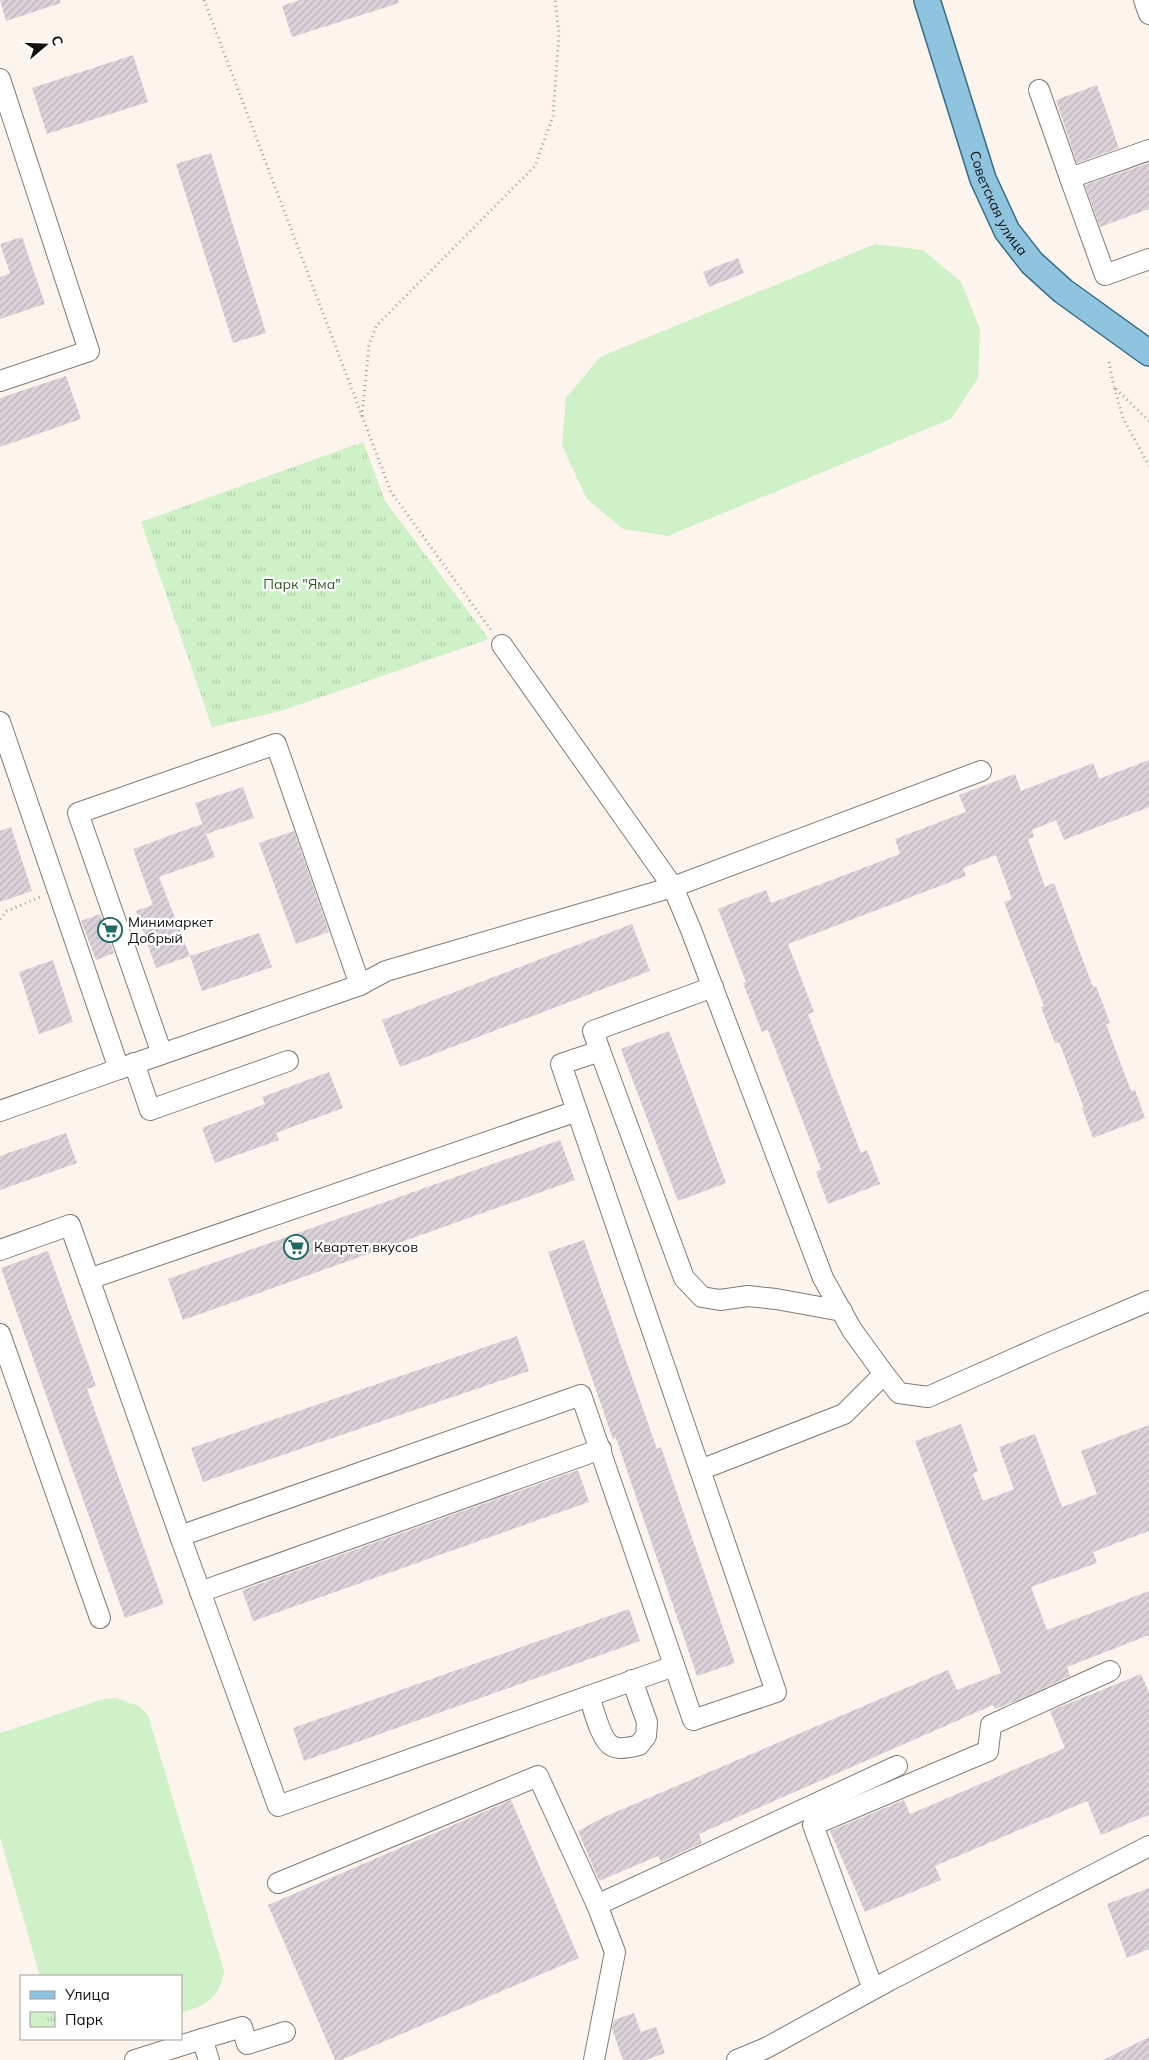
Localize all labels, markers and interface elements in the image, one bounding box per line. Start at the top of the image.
north arrow [20,20,70,70]
text: С [47,33,67,48]
street label: Советская улица [966,149,1032,259]
park label: Парк "Яма" [263,575,341,593]
place label: Минимаркет Добрый [128,913,214,947]
supermarket icon: Минимаркет Добрый [97,917,123,943]
supermarket icon: Квартет вкусов [283,1234,309,1260]
place label: Квартет вкусов [314,1238,418,1256]
legend [20,1975,182,2040]
text: Улица [64,1985,110,2004]
text: Парк [65,2010,104,2029]

